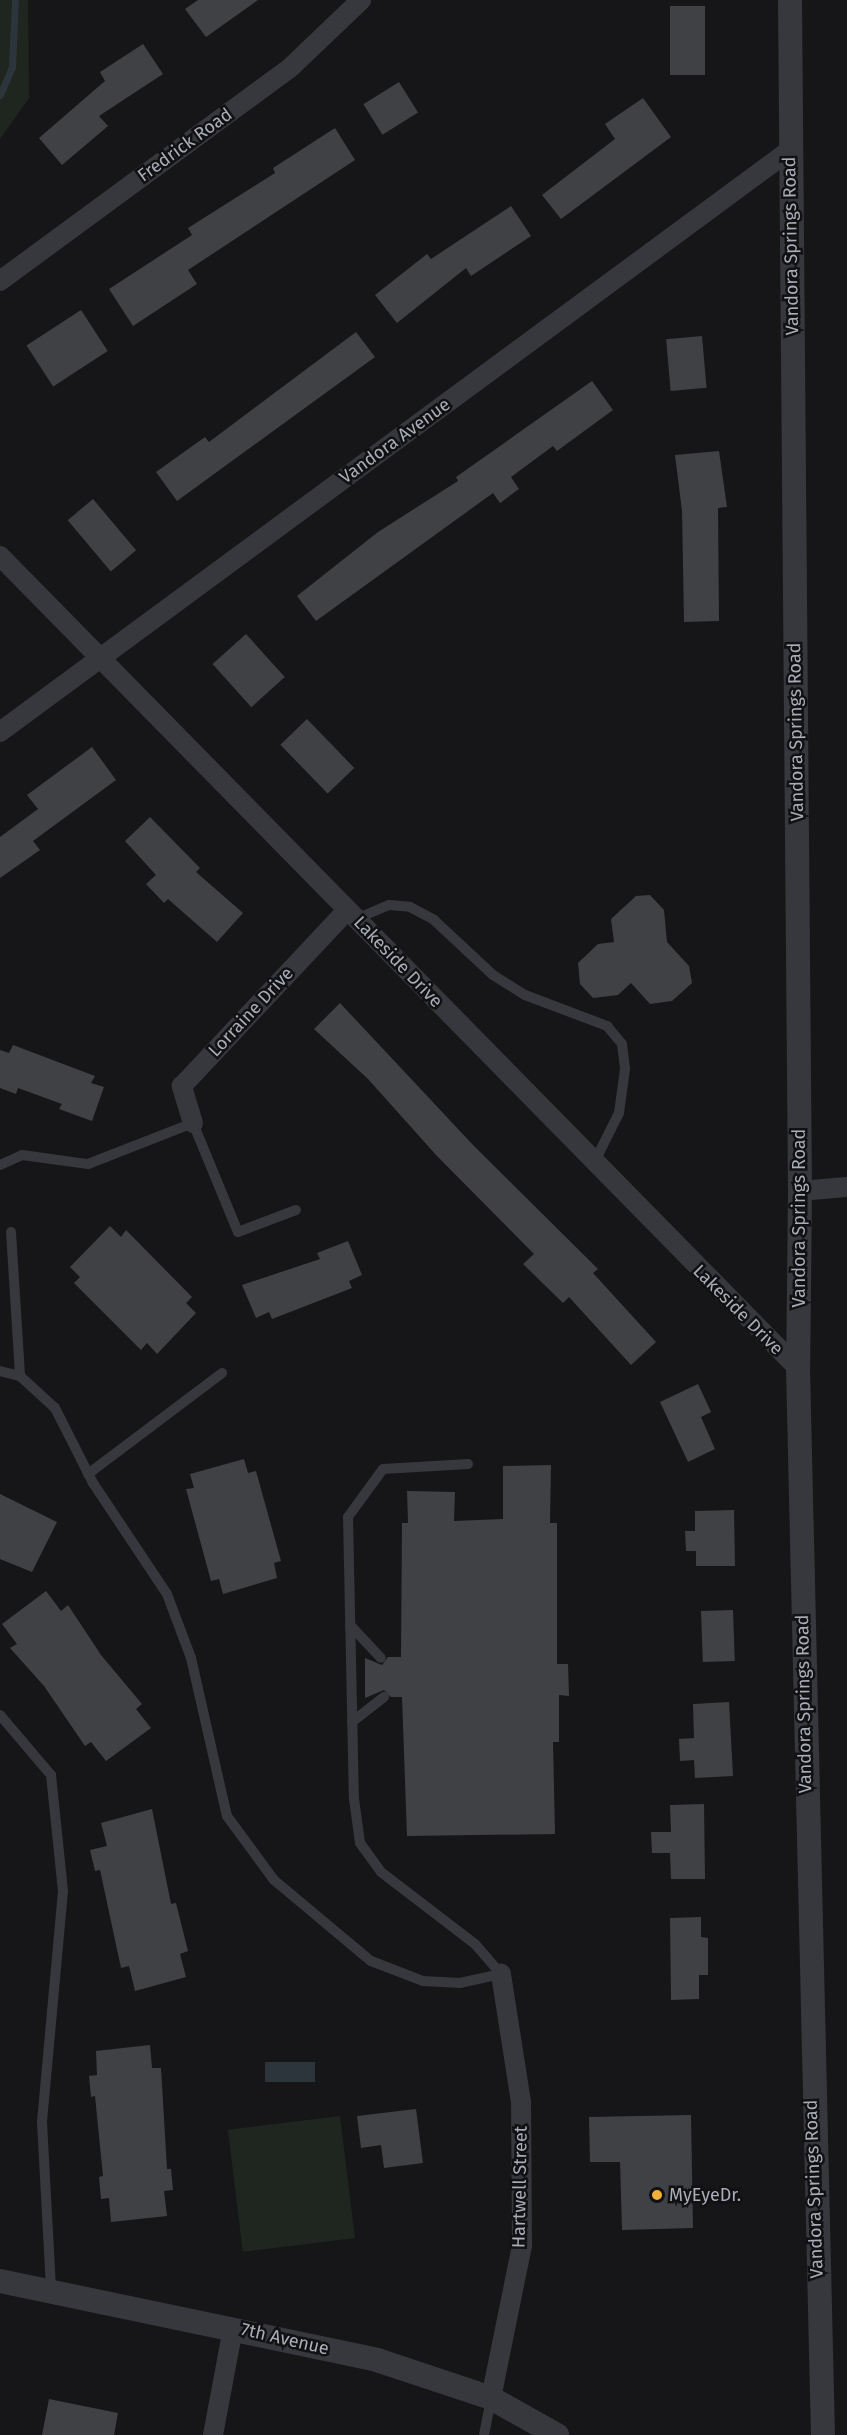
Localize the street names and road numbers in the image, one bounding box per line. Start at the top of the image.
street label: Fredrick Road [134,104,236,186]
street label: Vandora Springs Road [779,156,803,336]
street label: Vandora Avenue [335,394,455,488]
street label: Vandora Springs Road [784,642,808,822]
street label: Lakeside Drive [349,912,447,1012]
street label: Lorraine Drive [204,963,298,1061]
street label: Vandora Springs Road [788,1129,810,1307]
street label: Lakeside Drive [688,1260,788,1360]
street label: Vandora Springs Road [792,1614,816,1794]
street label: Vandora Springs Road [800,2099,828,2279]
street label: Hartwell Street [508,2126,532,2248]
street label: 7th Avenue [239,2318,331,2360]

